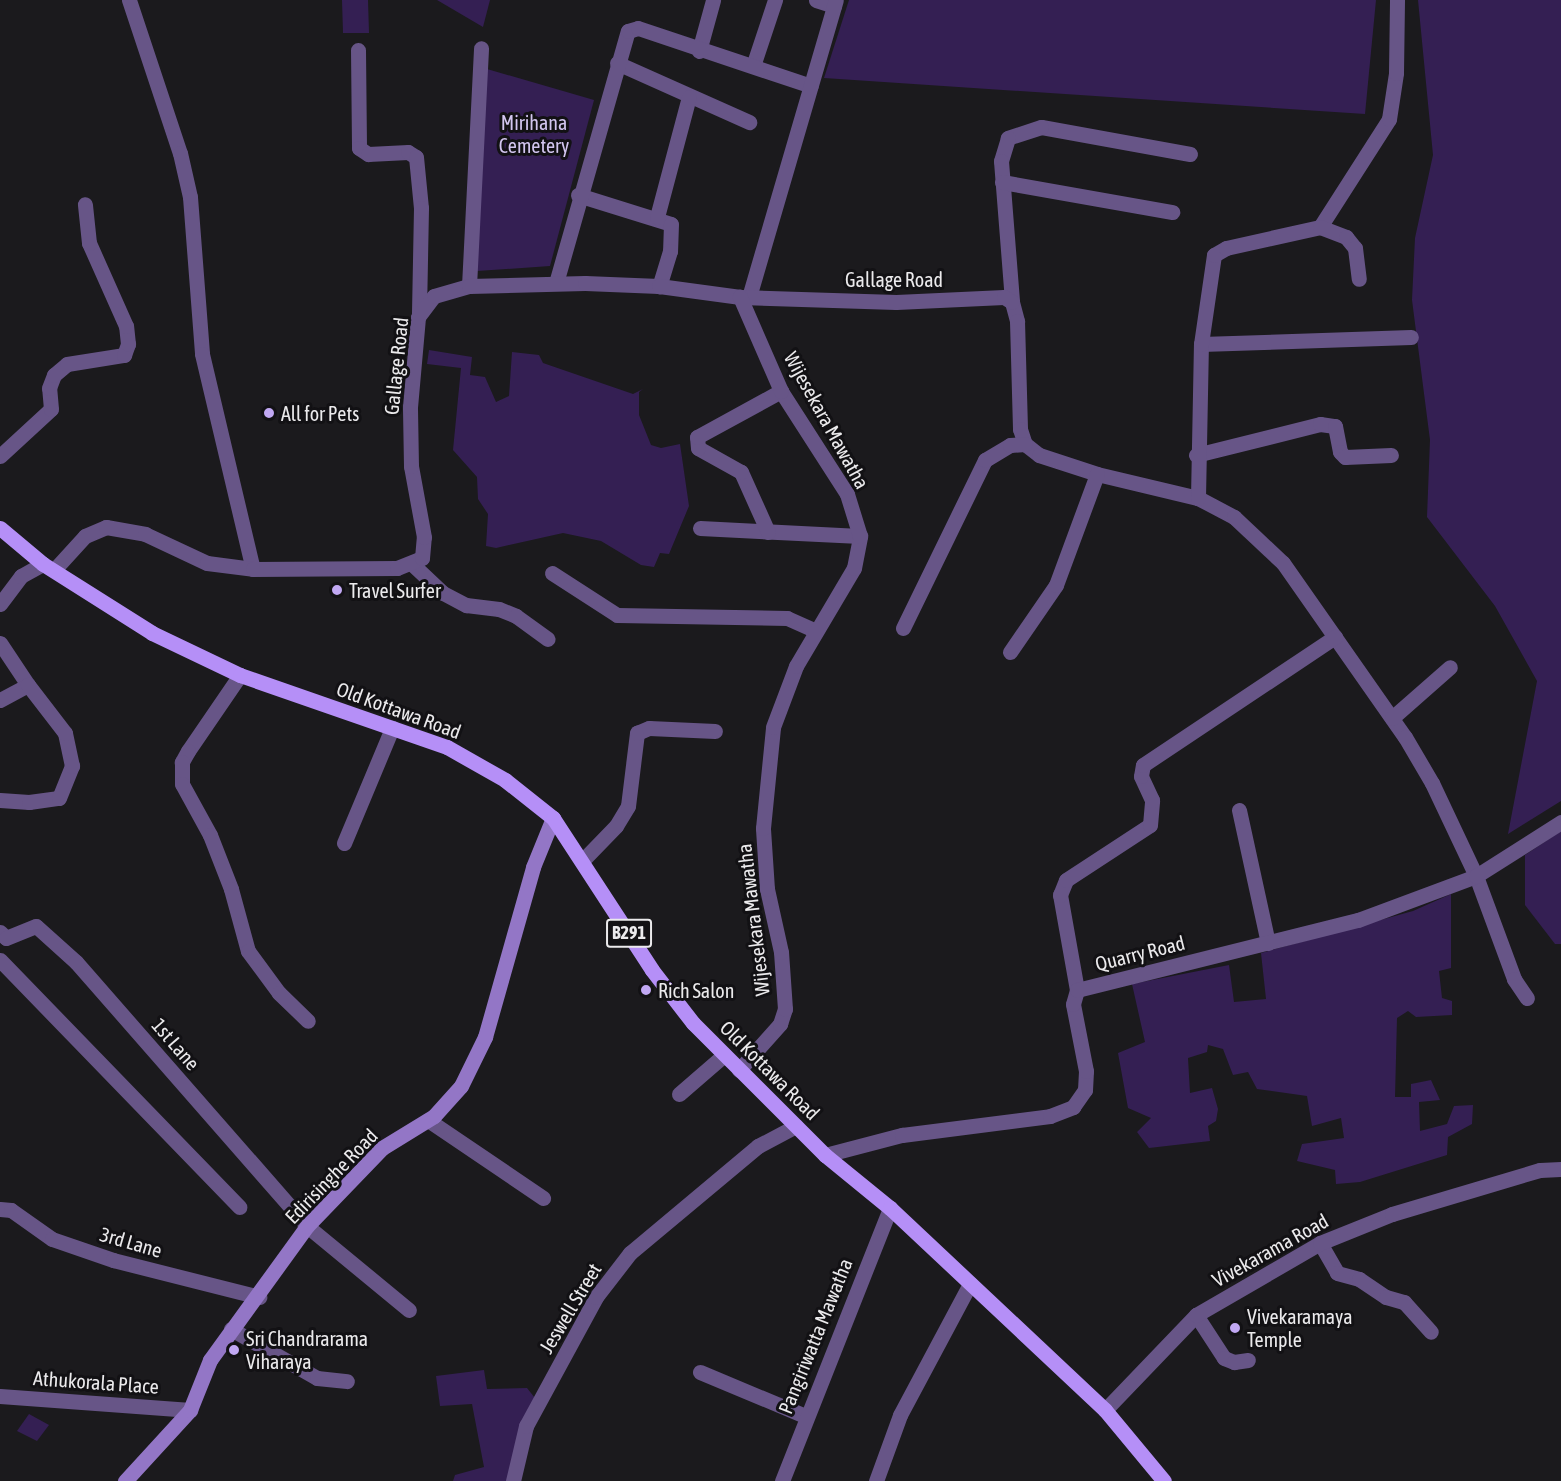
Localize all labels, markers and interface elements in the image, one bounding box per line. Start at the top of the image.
park label: Mirihana Cemetery [499,110,569,157]
street label: Gallage Road [845,267,943,291]
street label: Gallage Road [379,316,413,416]
street label: Wijesekara Mawatha [779,347,875,493]
place label: All for Pets [281,401,359,425]
marker: All for Pets [262,406,276,420]
place label: Travel Surfer [349,578,441,602]
marker: Travel Surfer [330,583,344,597]
street label: Old Kottawa Road [334,676,464,744]
street label: Wijesekara Mawatha [732,843,774,997]
road number: B291 [605,918,653,948]
street label: Quarry Road [1093,930,1187,976]
place label: Rich Salon [658,978,734,1002]
marker: Rich Salon [639,983,653,997]
street label: 1st Lane [147,1013,205,1075]
street label: Old Kottawa Road [715,1015,825,1125]
street label: Edirisinghe Road [280,1124,382,1228]
street label: Vivekarama Road [1208,1208,1332,1292]
street label: 3rd Lane [97,1222,165,1262]
street label: Pangiriwatta Mawatha [773,1255,857,1417]
street label: Jeswell Street [534,1259,606,1357]
place label: Vivekaramaya Temple [1247,1304,1352,1351]
marker: Vivekaramaya Temple [1228,1321,1242,1335]
place label: Sri Chandrarama Viharaya [246,1326,368,1373]
marker: Sri Chandrarama Viharaya [227,1343,241,1357]
street label: Athukorala Place [32,1366,160,1398]

